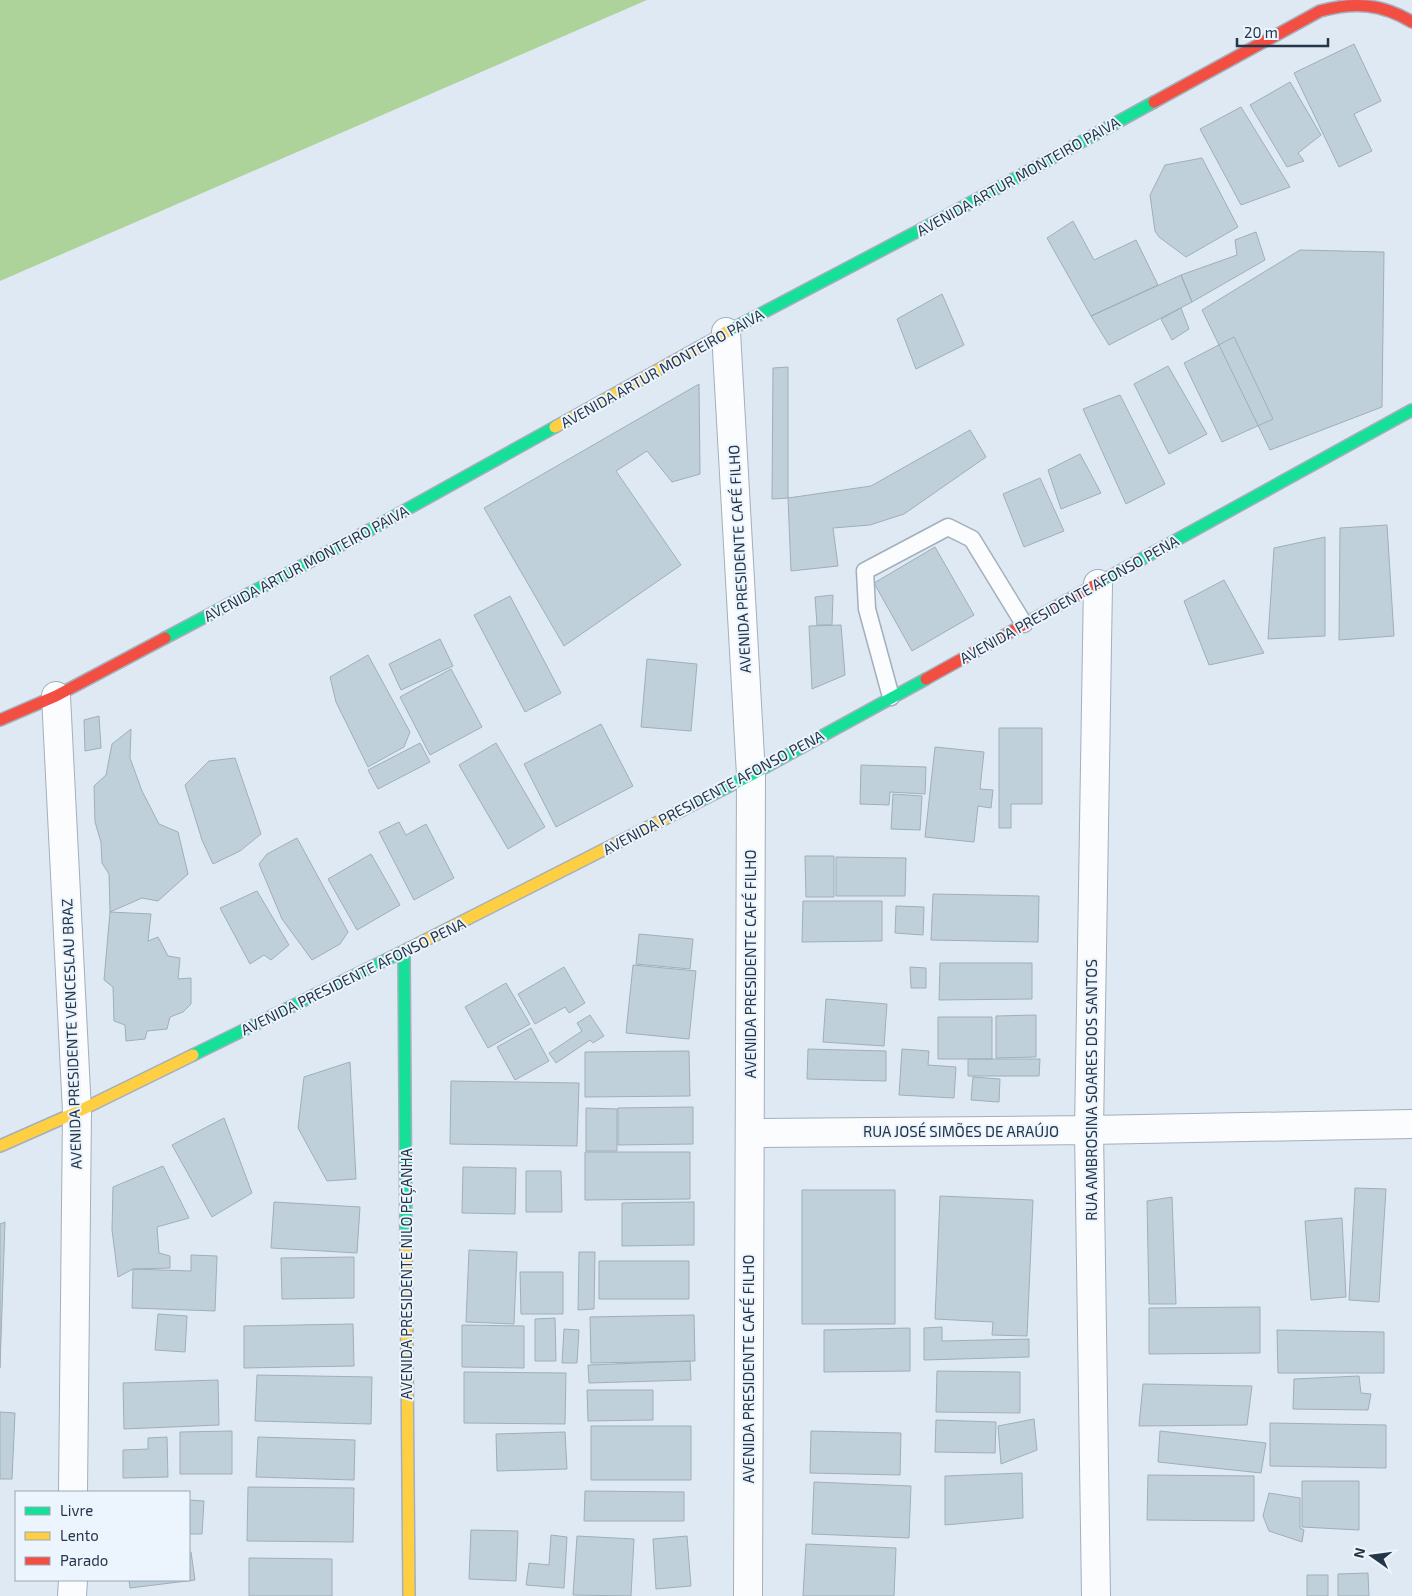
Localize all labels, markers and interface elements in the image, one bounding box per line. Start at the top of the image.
scale bar [1237,15,1328,47]
text: 20 m [1244,23,1278,41]
street label: AVENIDA ARTUR MONTEIRO PAIVA [913,112,1123,239]
street label: AVENIDA ARTUR MONTEIRO PAIVA [557,304,767,431]
street label: AVENIDA PRESIDENTE CAFÉ FILHO [724,444,754,674]
street label: AVENIDA ARTUR MONTEIRO PAIVA [200,501,412,625]
street label: AVENIDA PRESIDENTE AFONSO PENA [956,531,1182,667]
street label: AVENIDA PRESIDENTE AFONSO PENA [599,726,827,858]
street label: AVENIDA PRESIDENTE CAFÉ FILHO [741,850,759,1078]
street label: AVENIDA PRESIDENTE VENCESLAU BRAZ [57,898,85,1170]
street label: AVENIDA PRESIDENTE AFONSO PENA [238,913,469,1038]
street label: RUA AMBROSINA SOARES DOS SANTOS [1082,959,1100,1221]
street label: RUA JOSÉ SIMÕES DE ARAÚJO [863,1122,1059,1140]
street label: AVENIDA PRESIDENTE NILO PEÇANHA [397,1148,416,1400]
street label: AVENIDA PRESIDENTE CAFÉ FILHO [739,1255,757,1483]
legend [15,1491,190,1581]
text: Livre [60,1501,93,1519]
text: Lento [60,1526,99,1544]
north arrow [1347,1531,1397,1581]
text: N [1349,1546,1368,1560]
text: Parado [60,1551,108,1569]

